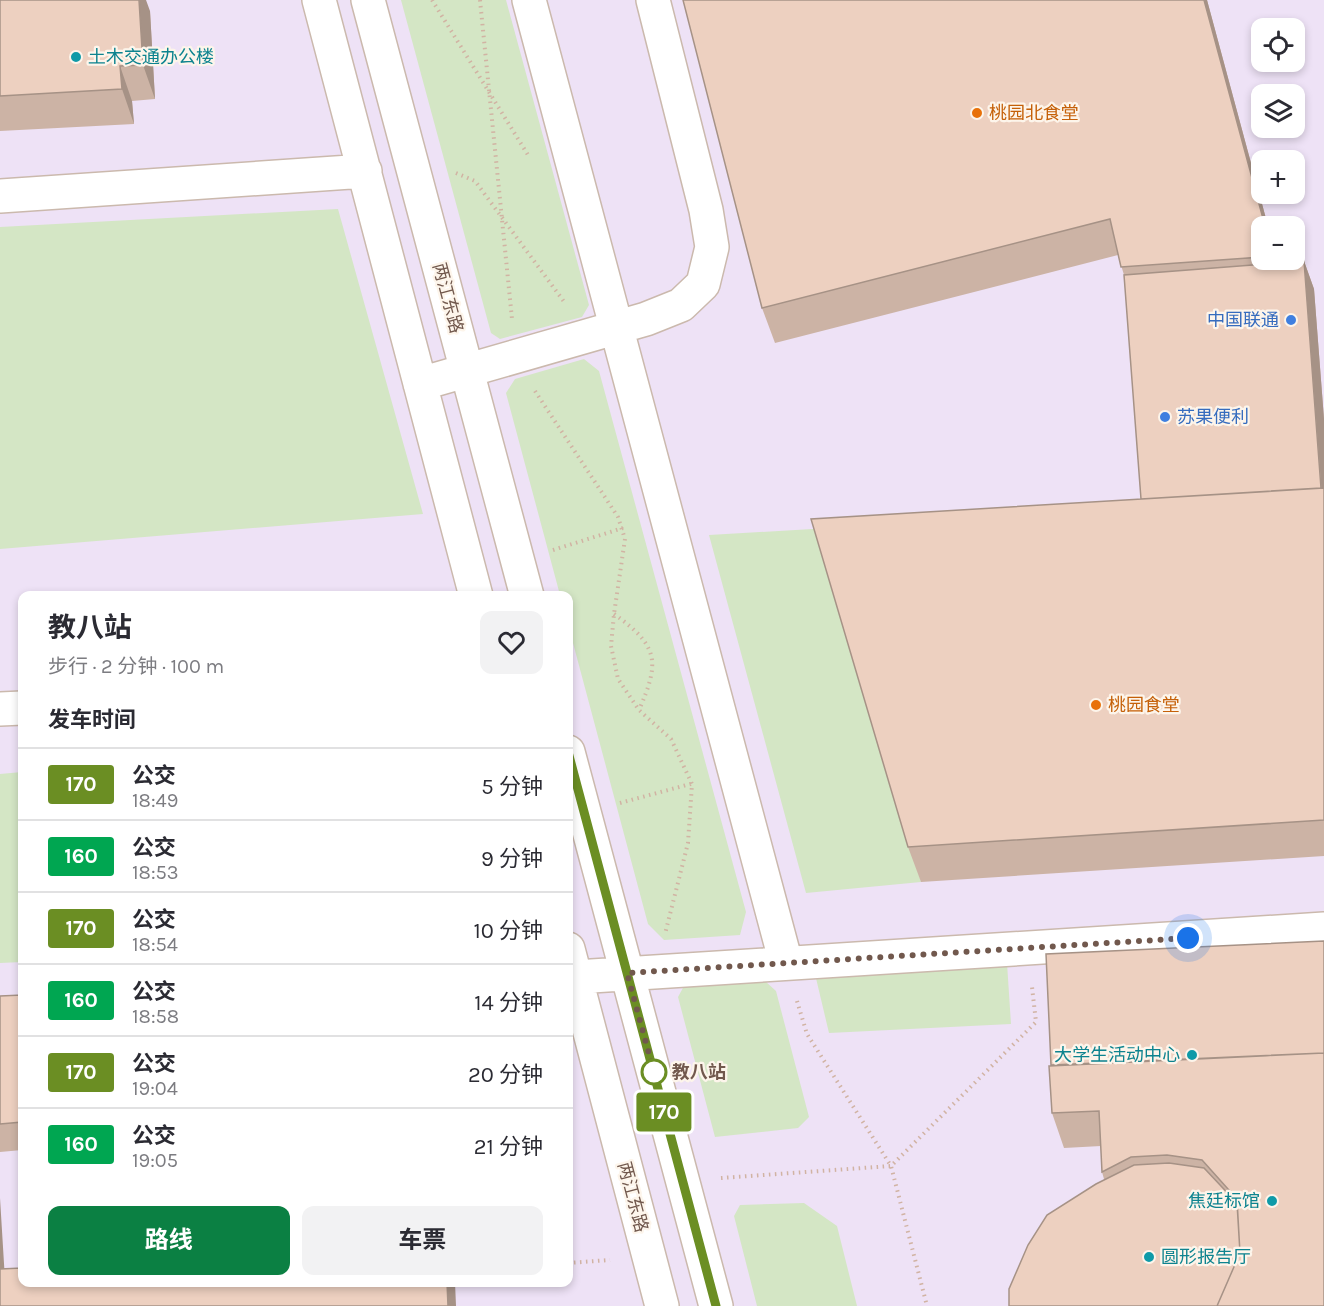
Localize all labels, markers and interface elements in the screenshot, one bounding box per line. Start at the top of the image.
map controls [1251,18,1305,270]
button: locate [1251,18,1305,72]
place label: 土木交通办公楼 [88,46,214,68]
marker: 土木交通办公楼 [69,50,83,64]
button: layers [1251,84,1305,138]
place label: 桃园北食堂 [989,102,1079,124]
marker: 桃园北食堂 [970,106,984,120]
button: + [1251,150,1305,204]
button: − [1251,216,1305,270]
street label: 两江东路 [428,260,468,336]
place label: 中国联通 [1207,309,1279,331]
marker: 中国联通 [1284,313,1298,327]
place label: 苏果便利 [1177,406,1249,428]
marker: 苏果便利 [1158,410,1172,424]
text: 教八站 [48,611,132,644]
button: heart [480,611,543,674]
text: 步行 · 2 分钟 · 100 m [48,655,224,678]
place label: 桃园食堂 [1108,694,1180,716]
marker: 桃园食堂 [1089,698,1103,712]
text: 发车时间 [48,707,136,733]
text: 公交 [132,763,176,789]
text: 170 [65,772,97,796]
text: 5 分钟 [481,774,543,800]
text: 18:49 [132,789,178,812]
text: 公交 [132,835,176,861]
text: 160 [64,844,98,868]
text: 9 分钟 [481,846,543,872]
text: 18:53 [132,861,179,884]
text: 公交 [132,907,176,933]
text: 170 [65,916,97,940]
text: 10 分钟 [473,918,543,944]
your location [1173,923,1203,953]
text: 18:54 [132,933,178,956]
text: 公交 [132,979,176,1005]
text: 160 [64,988,98,1012]
text: 14 分钟 [474,990,543,1016]
text: 18:58 [132,1005,179,1028]
place label: 大学生活动中心 [1054,1044,1180,1066]
marker: 大学生活动中心 [1185,1048,1199,1062]
text: 公交 [132,1051,176,1077]
marker: 教八站 [641,1059,667,1085]
text: 170 [65,1060,97,1084]
place label: 教八站 [672,1061,726,1083]
text: 20 分钟 [468,1062,543,1088]
text: 19:04 [132,1077,178,1100]
line badge: 170 [630,1092,698,1132]
text: 170 [648,1100,680,1124]
text: 公交 [132,1123,176,1149]
text: 160 [64,1132,98,1156]
text: 21 分钟 [474,1134,543,1160]
text: 19:05 [132,1149,178,1172]
street label: 两江东路 [613,1159,653,1235]
place label: 焦廷标馆 [1188,1190,1260,1212]
marker: 焦廷标馆 [1265,1194,1279,1208]
button: 路线 [48,1206,290,1275]
button: 车票 [302,1206,543,1275]
place label: 圆形报告厅 [1161,1246,1251,1268]
marker: 圆形报告厅 [1142,1250,1156,1264]

